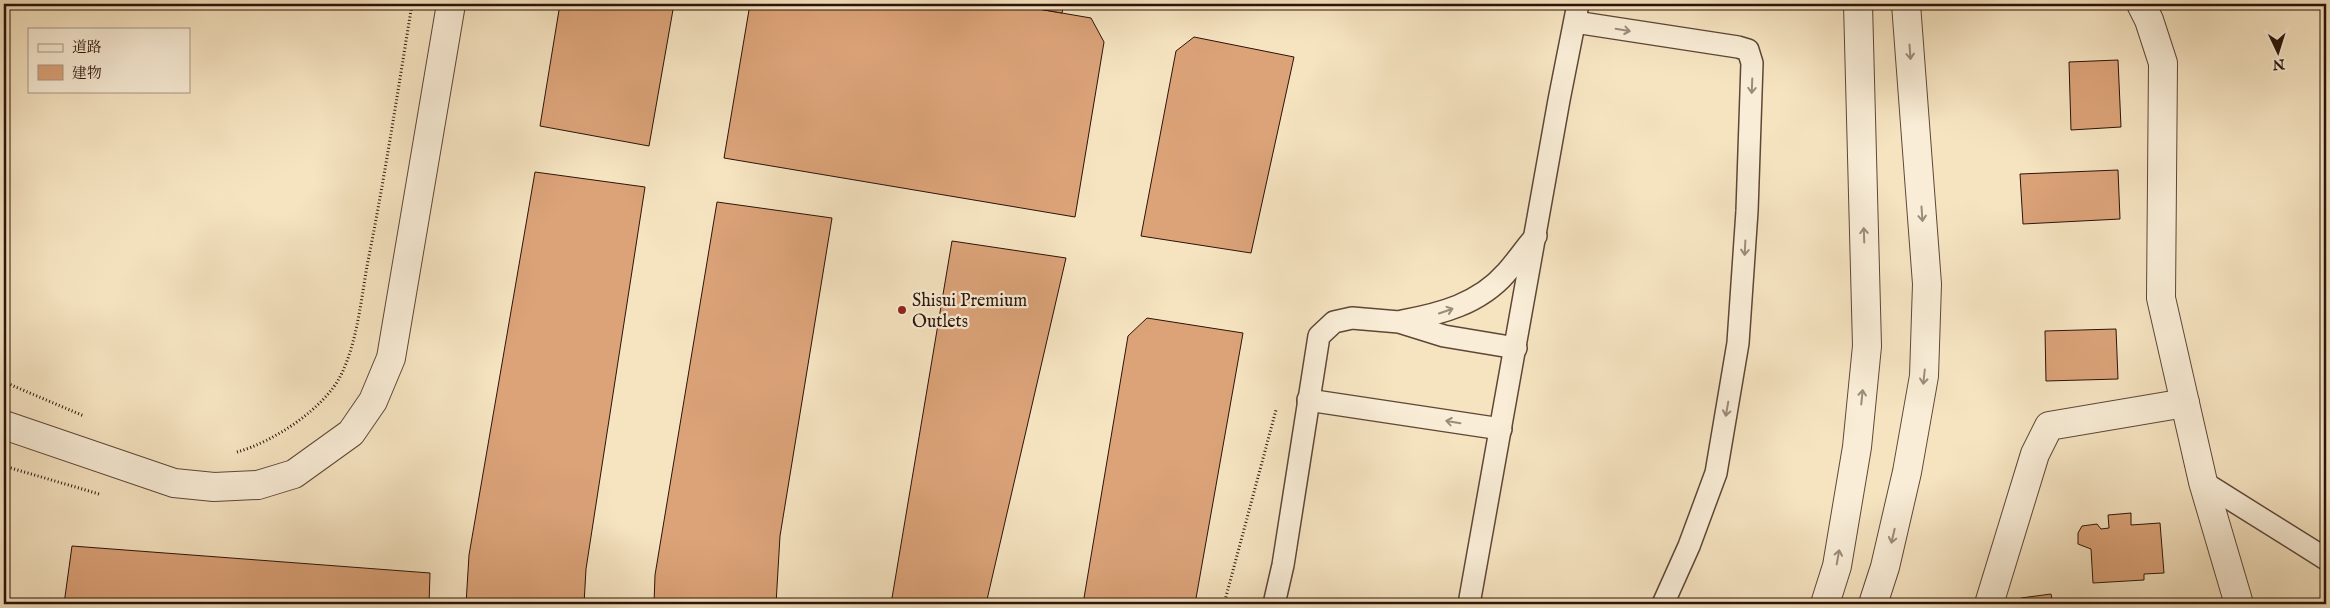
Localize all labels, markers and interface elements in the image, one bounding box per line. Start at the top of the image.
one-way arrow [1615,25,1631,35]
legend [28,28,190,92]
north arrow [2252,28,2302,78]
text: 道路 [72,38,102,57]
one-way arrow [1905,44,1915,60]
text: N [2272,55,2287,73]
text: 建物 [72,64,102,83]
one-way arrow [1747,77,1756,93]
one-way arrow [1918,206,1927,222]
one-way arrow [1859,227,1869,243]
one-way arrow [1741,240,1750,256]
place label: Shisui Premium Outlets [912,290,1027,334]
marker: Shisui Premium Outlets [896,304,908,316]
one-way arrow [1438,306,1454,315]
one-way arrow [1919,368,1929,384]
one-way arrow [1857,389,1867,405]
one-way arrow [1722,401,1732,417]
one-way arrow [1445,416,1461,426]
one-way arrow [1887,527,1897,543]
one-way arrow [1834,550,1844,566]

